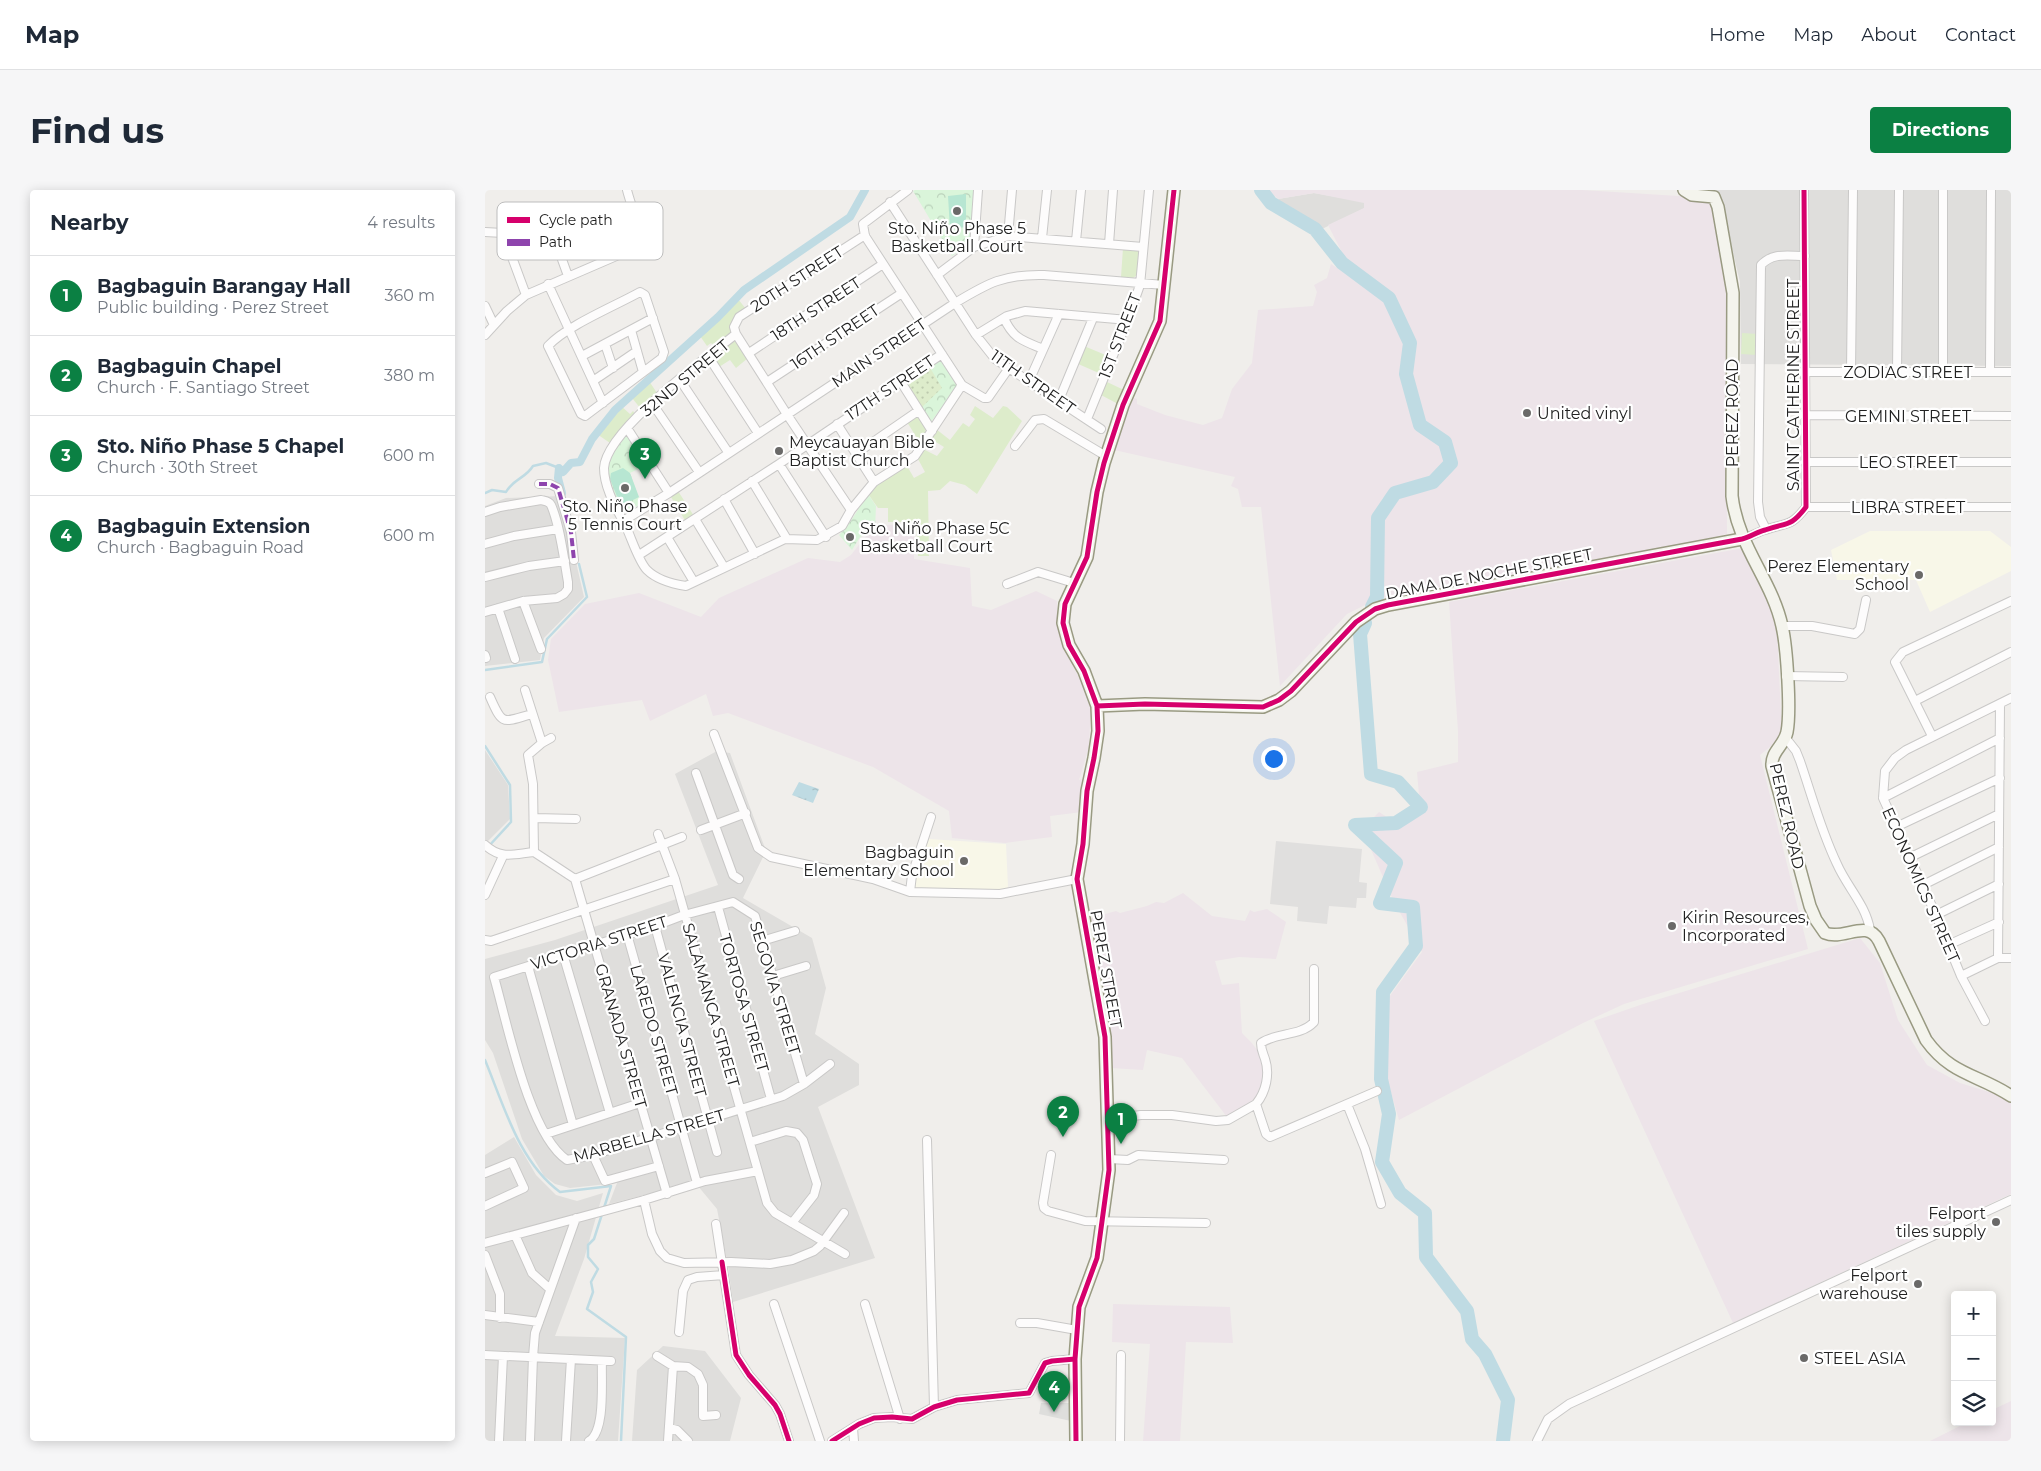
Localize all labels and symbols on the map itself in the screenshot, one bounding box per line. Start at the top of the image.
legend [497,202,663,260]
marker: Sto. Niño Phase 5 Basketball Court [951,205,963,217]
text: Cycle path [539,211,613,229]
place label: Sto. Niño Phase 5 Basketball Court [888,219,1026,256]
text: Path [539,233,572,251]
street label: 20TH STREET [747,242,848,316]
street label: 18TH STREET [768,272,865,345]
street label: SAINT CATHERINE STREET [1784,278,1803,491]
street label: 1ST STREET [1095,290,1145,381]
street label: 16TH STREET [787,300,884,374]
street label: MAIN STREET [828,314,931,392]
street label: 32ND STREET [637,335,734,420]
street label: 11TH STREET [987,346,1080,419]
street label: 17TH STREET [842,351,939,425]
street label: PEREZ ROAD [1723,359,1742,467]
street label: ZODIAC STREET [1843,363,1974,382]
place label: United vinyl [1537,404,1632,423]
marker: United vinyl [1521,407,1533,419]
street label: GEMINI STREET [1845,407,1972,426]
place label: Meycauayan Bible Baptist Church [789,433,935,470]
pin: 3 [629,438,661,479]
marker: Meycauayan Bible Baptist Church [773,445,785,457]
street label: LEO STREET [1859,453,1958,472]
marker: Sto. Niño Phase 5 Tennis Court [619,482,631,494]
place label: Sto. Niño Phase 5 Tennis Court [563,497,687,534]
street label: LIBRA STREET [1851,498,1966,517]
place label: Sto. Niño Phase 5C Basketball Court [860,519,1010,556]
marker: Sto. Niño Phase 5C Basketball Court [844,531,856,543]
street label: DAMA DE NOCHE STREET [1384,544,1595,603]
place label: Perez Elementary School [1767,557,1909,594]
marker: Perez Elementary School [1913,569,1925,581]
your location [1261,746,1287,772]
street label: PEREZ ROAD [1766,761,1808,871]
street label: ECONOMICS STREET [1878,804,1964,966]
place label: Bagbaguin Elementary School [803,843,954,880]
marker: Bagbaguin Elementary School [958,855,970,867]
street label: PEREZ STREET [1086,908,1126,1031]
place label: Kirin Resources, Incorporated [1682,908,1809,945]
street label: VICTORIA STREET [528,912,670,974]
street label: SEGOVIA STREET [746,919,805,1058]
marker: Kirin Resources, Incorporated [1666,920,1678,932]
street label: SALAMANCA STREET [678,921,744,1090]
street label: TORTOSA STREET [715,932,773,1075]
street label: VALENCIA STREET [654,951,711,1100]
street label: GRANADA STREET [591,961,651,1111]
street label: LAREDO STREET [626,962,682,1098]
pin: 2 [1047,1096,1079,1137]
pin: 1 [1105,1103,1137,1144]
street label: MARBELLA STREET [571,1105,728,1167]
place label: Felport tiles supply [1896,1204,1986,1241]
marker: Felport tiles supply [1990,1216,2002,1228]
place label: Felport warehouse [1820,1266,1908,1303]
marker: Felport warehouse [1912,1278,1924,1290]
place label: STEEL ASIA [1814,1349,1906,1368]
marker: STEEL ASIA [1798,1352,1810,1364]
pin: 4 [1038,1371,1070,1412]

